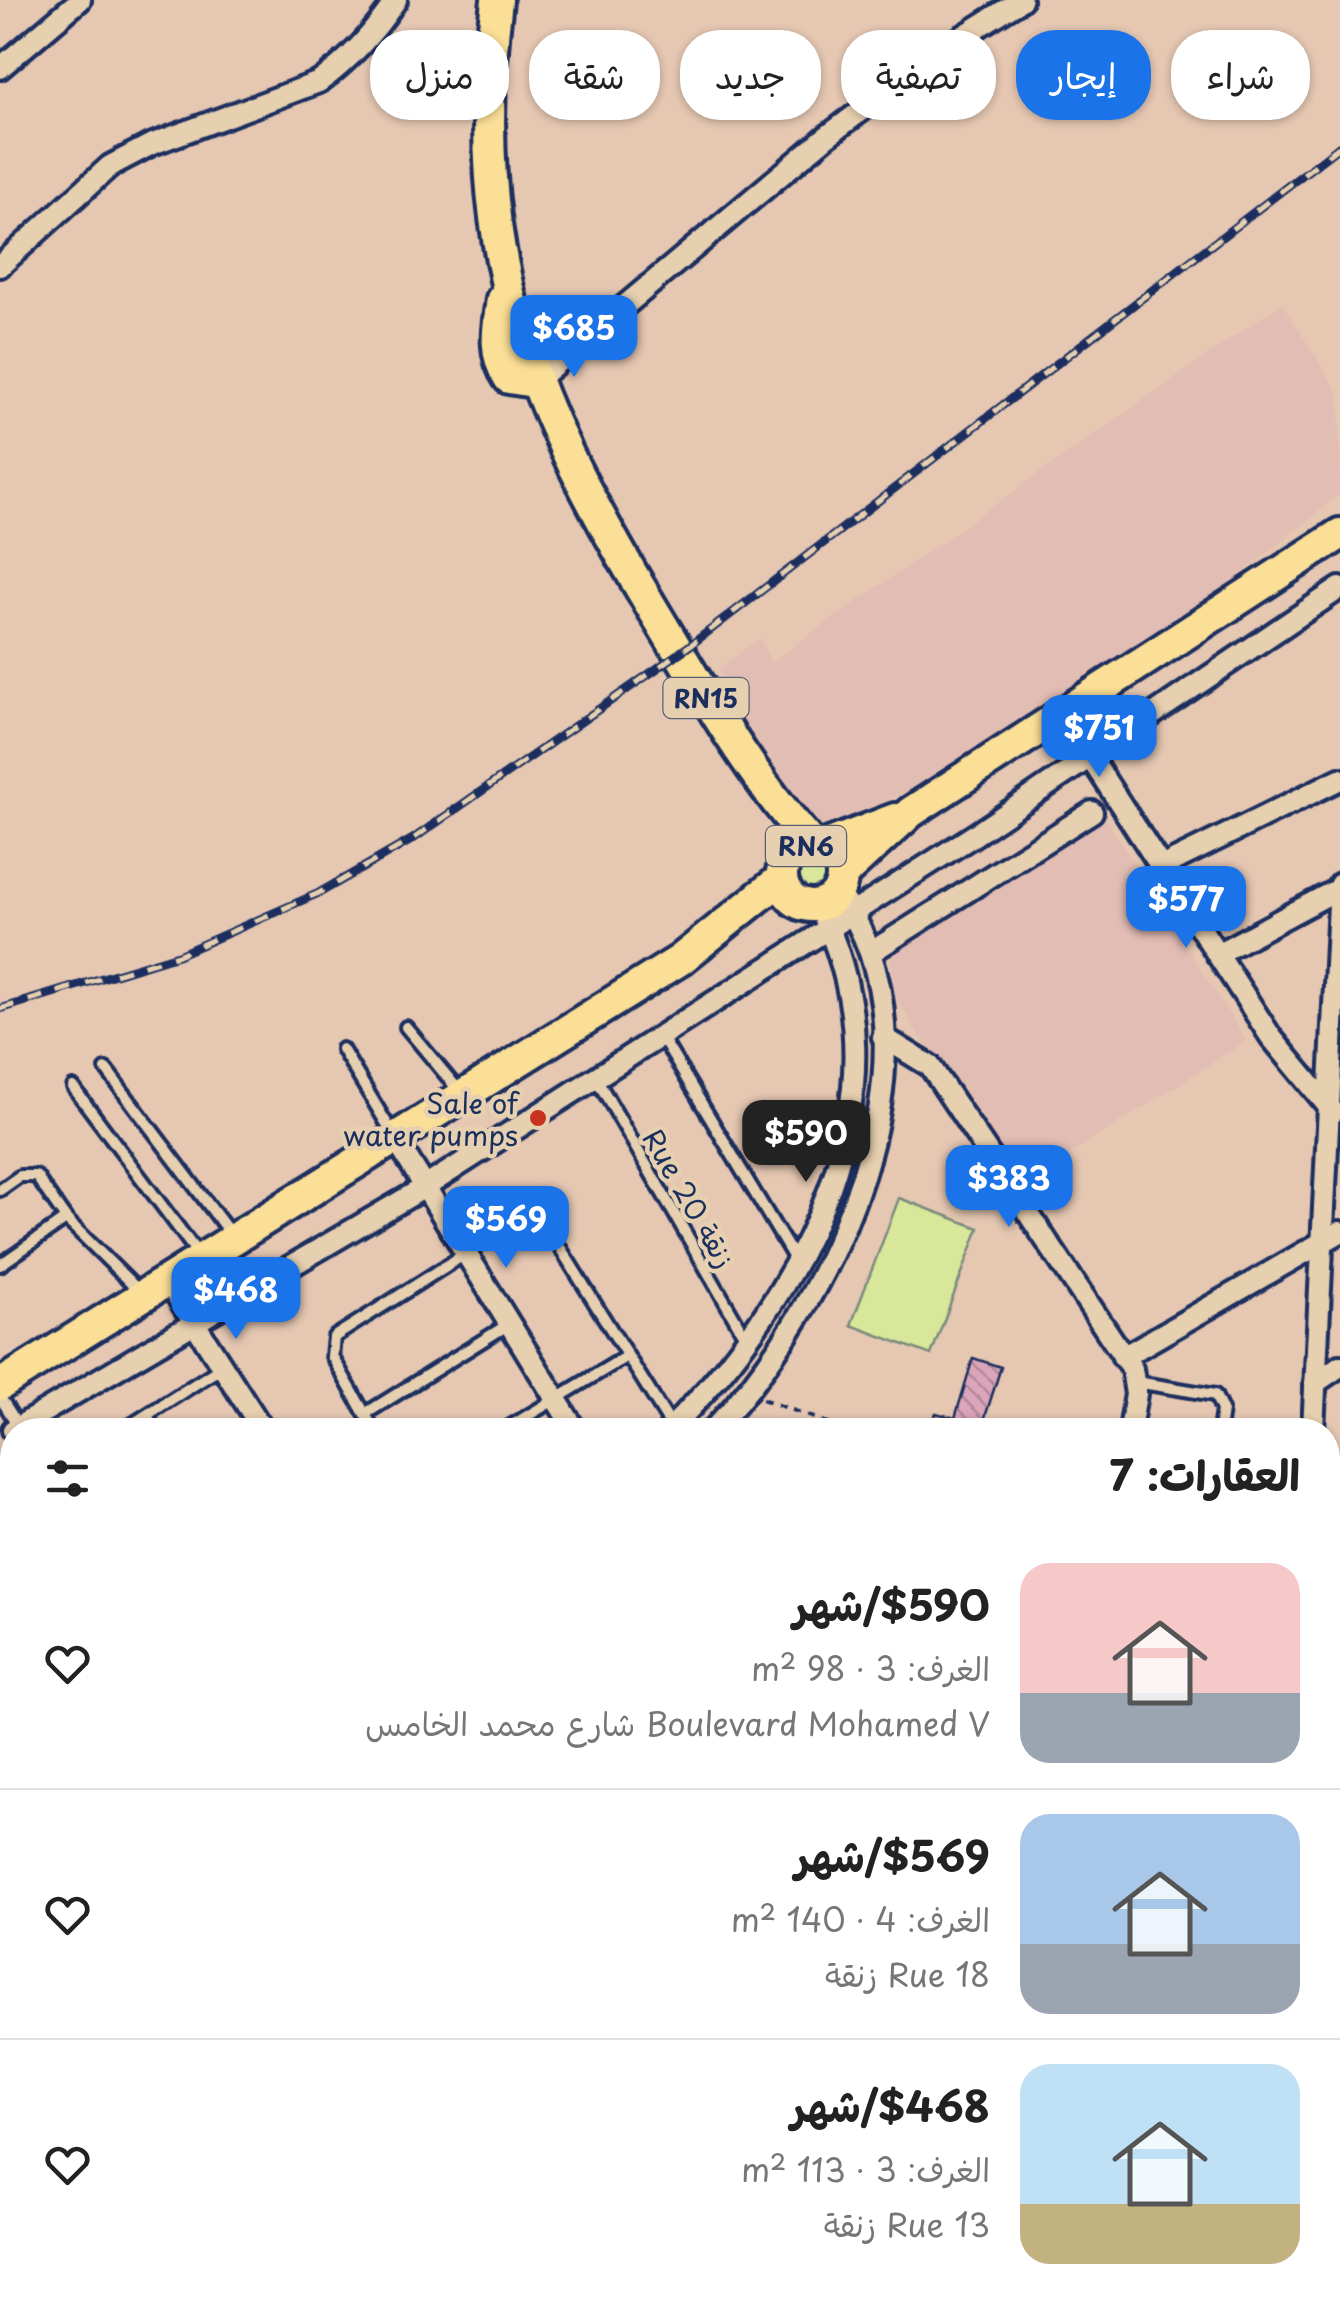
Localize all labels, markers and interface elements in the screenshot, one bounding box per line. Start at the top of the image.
chip: منزل [370,30,509,120]
chip: شقة [529,30,660,120]
chip: جديد [680,30,821,120]
chip: تصفية [841,30,996,120]
chip: إيجار [1016,30,1151,120]
chip: شراء [1171,30,1310,120]
pin: $685 [515,295,633,380]
text: $685 [532,303,616,351]
road number: RN15 [664,678,748,718]
pin: $751 [1040,695,1158,780]
text: $751 [1064,703,1134,751]
road number: RN6 [766,826,846,866]
pin: $577 [1127,866,1245,951]
text: $577 [1148,874,1224,922]
place label: Sale of water pumps [343,1081,520,1156]
pin: $590 [747,1100,865,1185]
marker: Sale of water pumps [527,1107,549,1129]
text: $590 [764,1108,848,1156]
street label: Rue 20 زنقة [633,1121,747,1275]
pin: $383 [950,1145,1068,1230]
text: $383 [968,1153,1050,1201]
pin: $569 [447,1186,565,1271]
text: $569 [465,1194,547,1242]
pin: $468 [177,1257,295,1342]
text: $468 [193,1265,279,1313]
text: العقارات: 7 [1109,1442,1300,1505]
icon: filters [40,1451,95,1506]
text: $590/شهر [793,1572,990,1635]
icon: home [1100,1603,1220,1723]
icon: heart [40,1636,95,1691]
text: الغرف: 3 · 98 m² [751,1644,990,1692]
text: Boulevard Mohamed V شارع محمد الخامس [365,1699,990,1747]
text: $569/شهر [795,1823,990,1886]
icon: home [1100,1854,1220,1974]
icon: heart [40,1887,95,1942]
text: الغرف: 4 · 140 m² [731,1895,990,1943]
text: Rue 18 زنقة [825,1950,990,1998]
text: $468/شهر [791,2073,990,2136]
icon: home [1100,2104,1220,2224]
icon: heart [40,2137,95,2192]
text: الغرف: 3 · 113 m² [741,2145,990,2193]
text: Rue 13 زنقة [824,2200,990,2248]

